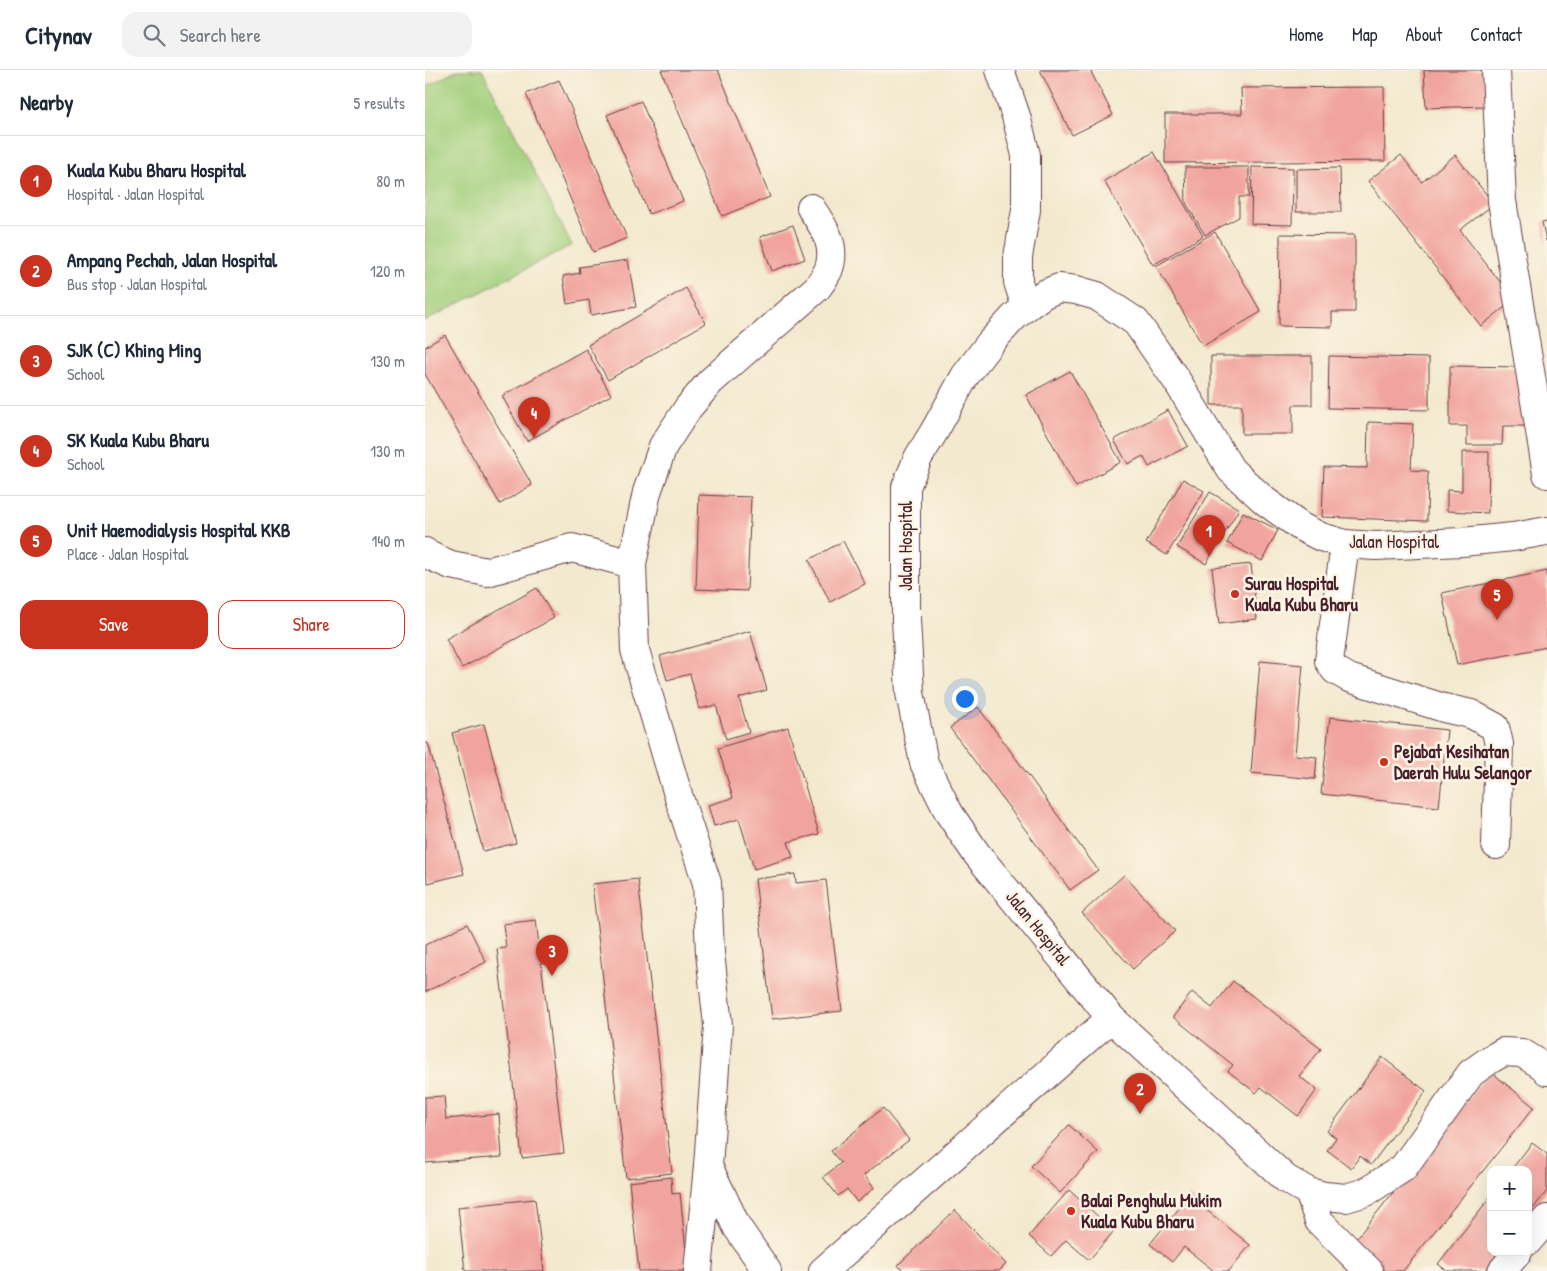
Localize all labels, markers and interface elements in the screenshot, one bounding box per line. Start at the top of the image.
search box [122,12,472,57]
text: Citynav [25,19,92,51]
icon: search [140,21,168,49]
text: Search here [180,22,261,48]
text: Home [1289,22,1324,47]
text: Map [1352,22,1377,47]
text: About [1405,22,1442,47]
text: Contact [1470,22,1522,47]
text: Nearby [20,88,73,117]
text: 5 results [354,92,405,114]
text: Kuala Kubu Bharu Hospital [67,157,246,183]
text: 1 [33,170,39,192]
text: 80 m [376,170,405,192]
text: Hospital · Jalan Hospital [67,183,204,205]
text: Ampang Pechah, Jalan Hospital [67,247,277,273]
text: 2 [32,260,40,282]
text: 120 m [370,260,405,282]
text: Bus stop · Jalan Hospital [67,273,207,295]
text: SJK (C) Khing Ming [67,337,201,363]
text: 3 [32,350,40,372]
text: 130 m [370,350,405,372]
text: School [67,363,104,385]
pin: 4 [518,397,550,438]
text: SK Kuala Kubu Bharu [67,427,209,453]
text: 4 [33,440,39,462]
text: 130 m [370,440,405,462]
text: School [67,453,104,475]
street label: Jalan Hospital [893,501,918,591]
pin: 1 [1193,515,1225,556]
text: Unit Haemodialysis Hospital KKB [67,517,290,543]
street label: Jalan Hospital [1349,529,1439,554]
text: 5 [33,530,39,552]
text: 140 m [371,530,405,552]
text: Place · Jalan Hospital [67,543,189,565]
place label: Surau Hospital Kuala Kubu Bharu [1245,571,1359,617]
pin: 5 [1481,579,1513,620]
marker: Surau Hospital Kuala Kubu Bharu [1229,588,1241,600]
button: Save [20,600,208,649]
button: Share [218,600,405,649]
your location [952,686,978,712]
place label: Pejabat Kesihatan Daerah Hulu Selangor [1394,739,1532,786]
marker: Pejabat Kesihatan Daerah Hulu Selangor [1378,756,1390,768]
street label: Jalan Hospital [1000,885,1077,971]
pin: 3 [536,935,568,976]
pin: 2 [1124,1073,1156,1114]
map controls [1487,1166,1532,1256]
button: + [1487,1166,1532,1211]
place label: Balai Penghulu Mukim Kuala Kubu Bharu [1081,1188,1222,1234]
marker: Balai Penghulu Mukim Kuala Kubu Bharu [1065,1205,1077,1217]
button: − [1487,1211,1532,1256]

